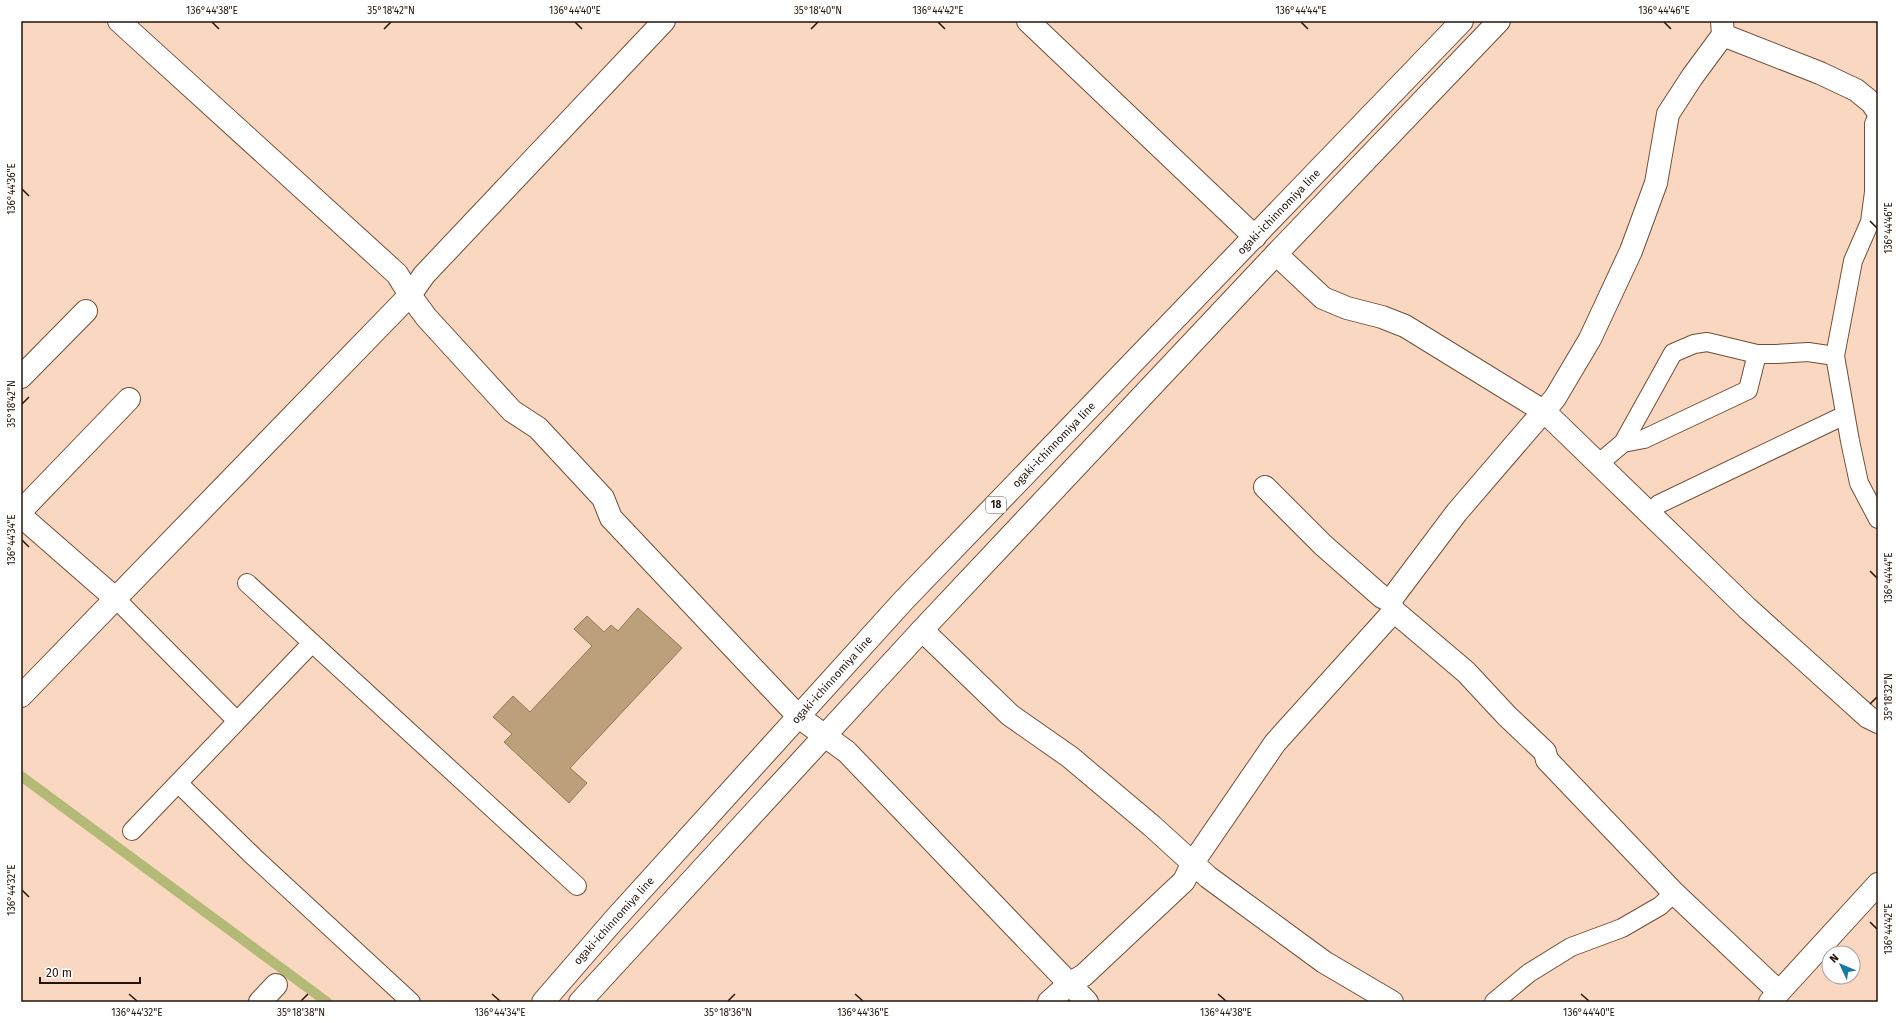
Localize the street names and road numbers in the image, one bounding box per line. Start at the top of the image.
street label: ogaki-ichinnomiya line [1235,167,1323,257]
street label: ogaki-ichinnomiya line [1010,400,1098,490]
road number: 18 [986,497,1006,513]
street label: ogaki-ichinnomiya line [789,633,875,727]
street label: ogaki-ichinnomiya line [571,874,657,968]

